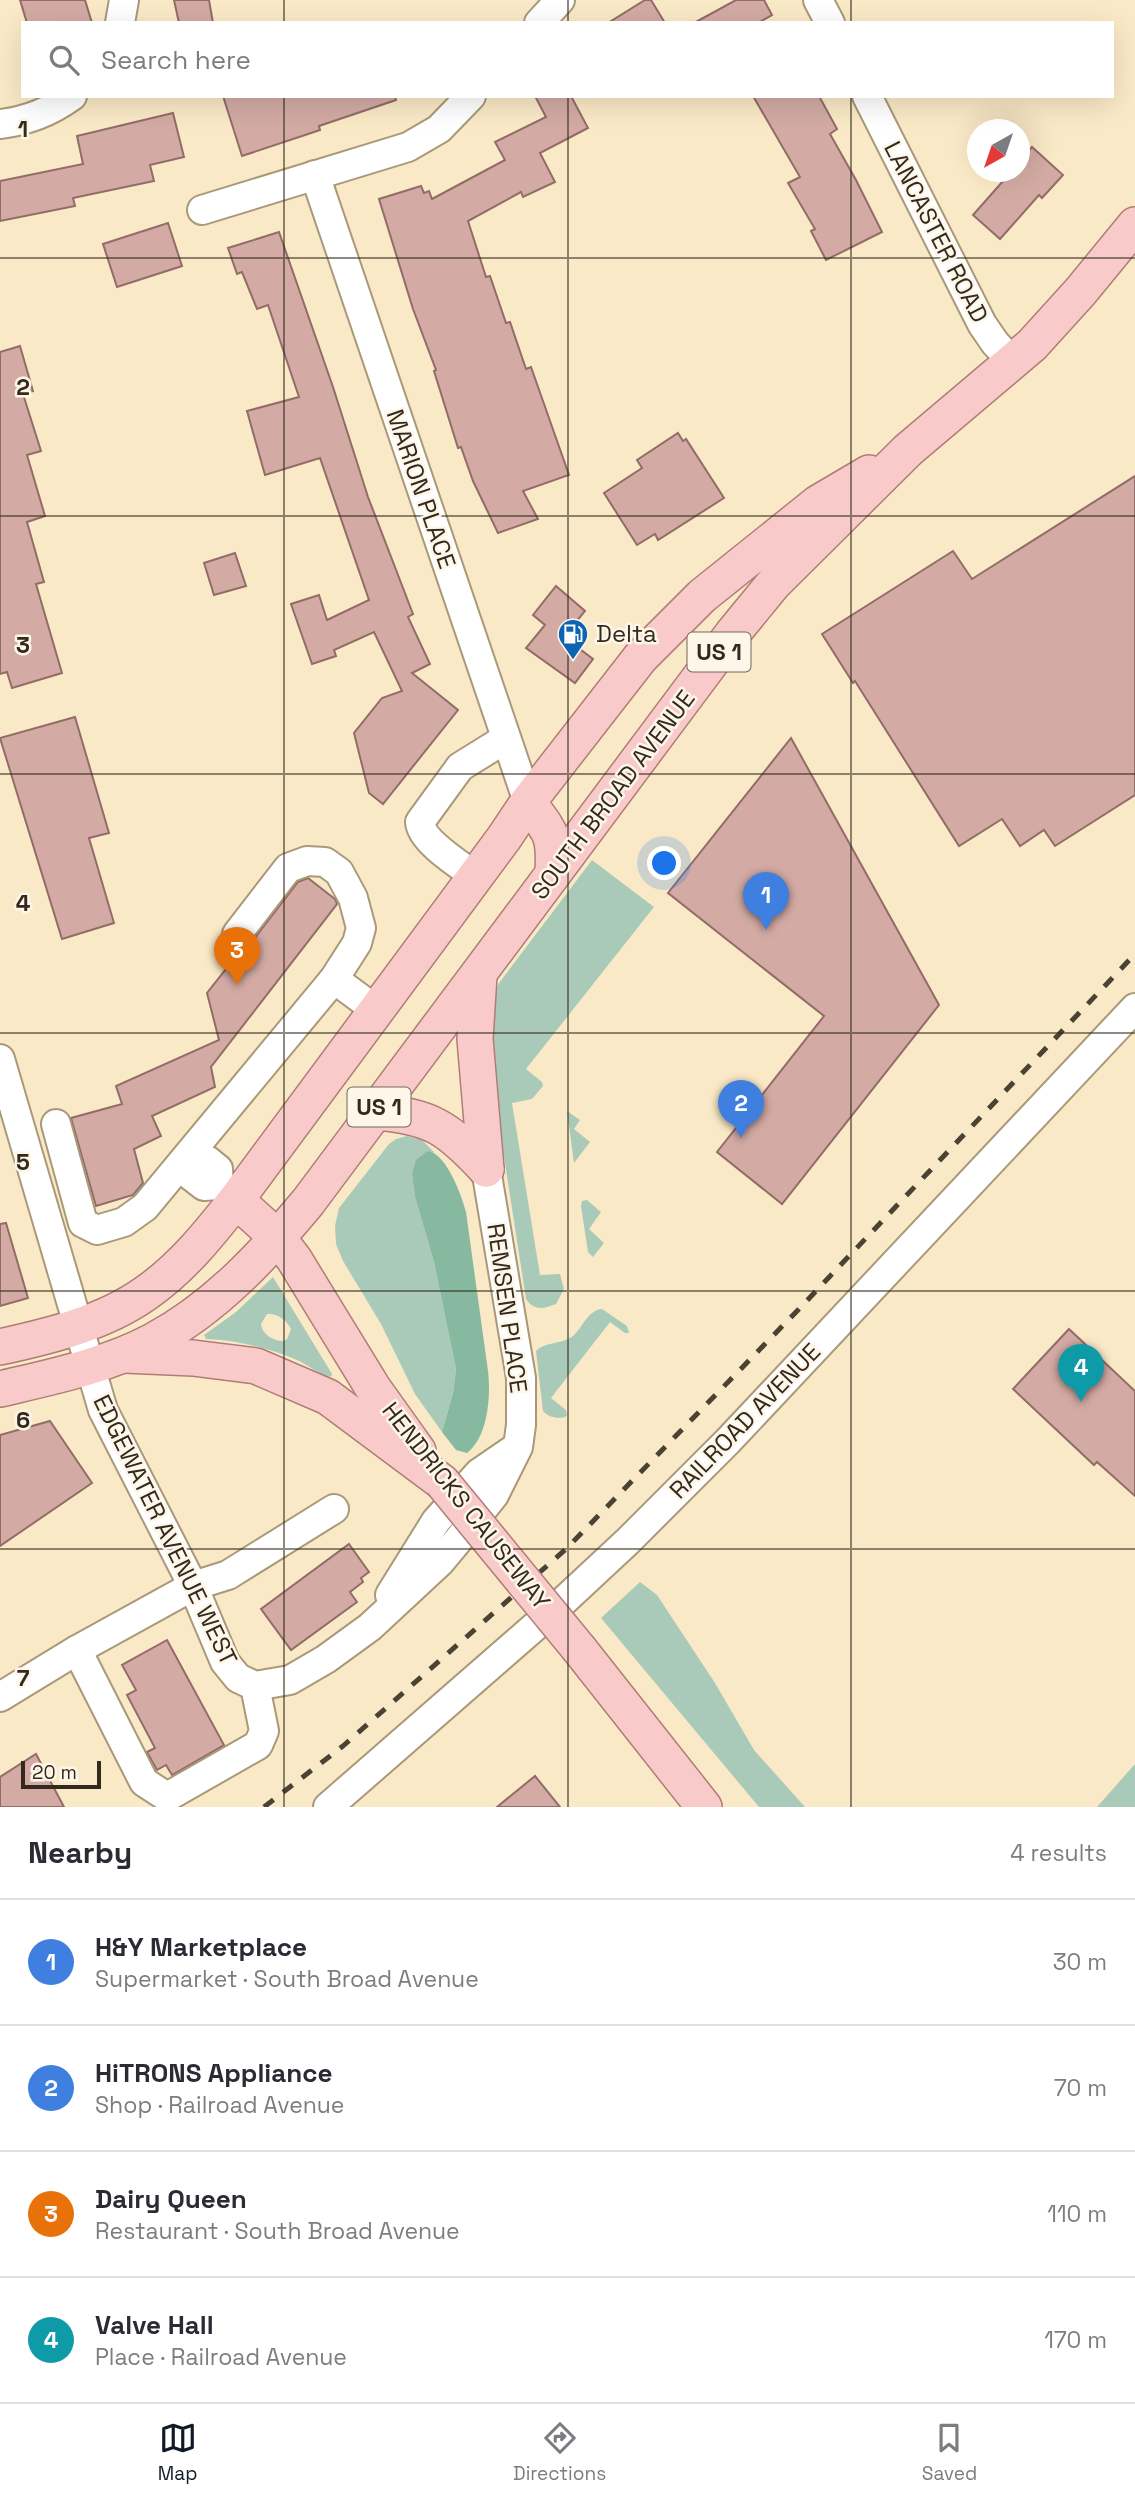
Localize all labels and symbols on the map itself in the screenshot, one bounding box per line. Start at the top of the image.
text: 1 [18,114,28,144]
north arrow [967,119,1030,182]
street label: LANCASTER ROAD [877,136,996,328]
text: 2 [16,372,30,402]
street label: MARION PLACE [380,405,463,573]
fuel station icon: Delta [556,617,590,661]
place label: Delta [596,618,657,649]
text: 3 [16,630,30,660]
road number: US 1 [688,632,750,672]
street label: SOUTH BROAD AVENUE [524,684,701,906]
your location [647,846,681,880]
pin: 1 [743,872,789,930]
text: 4 [16,888,31,918]
pin: 3 [214,927,260,985]
pin: 2 [718,1080,764,1138]
road number: US 1 [348,1088,410,1126]
text: 5 [16,1147,30,1177]
street label: REMSEN PLACE [480,1221,535,1395]
street label: RAILROAD AVENUE [662,1336,827,1505]
pin: 4 [1058,1344,1104,1402]
street label: EDGEWATER AVENUE WEST [86,1389,245,1670]
street label: HENDRICKS CAUSEWAY [376,1395,557,1616]
text: 6 [16,1405,30,1435]
text: 7 [17,1663,30,1693]
scale bar [21,1758,102,1790]

